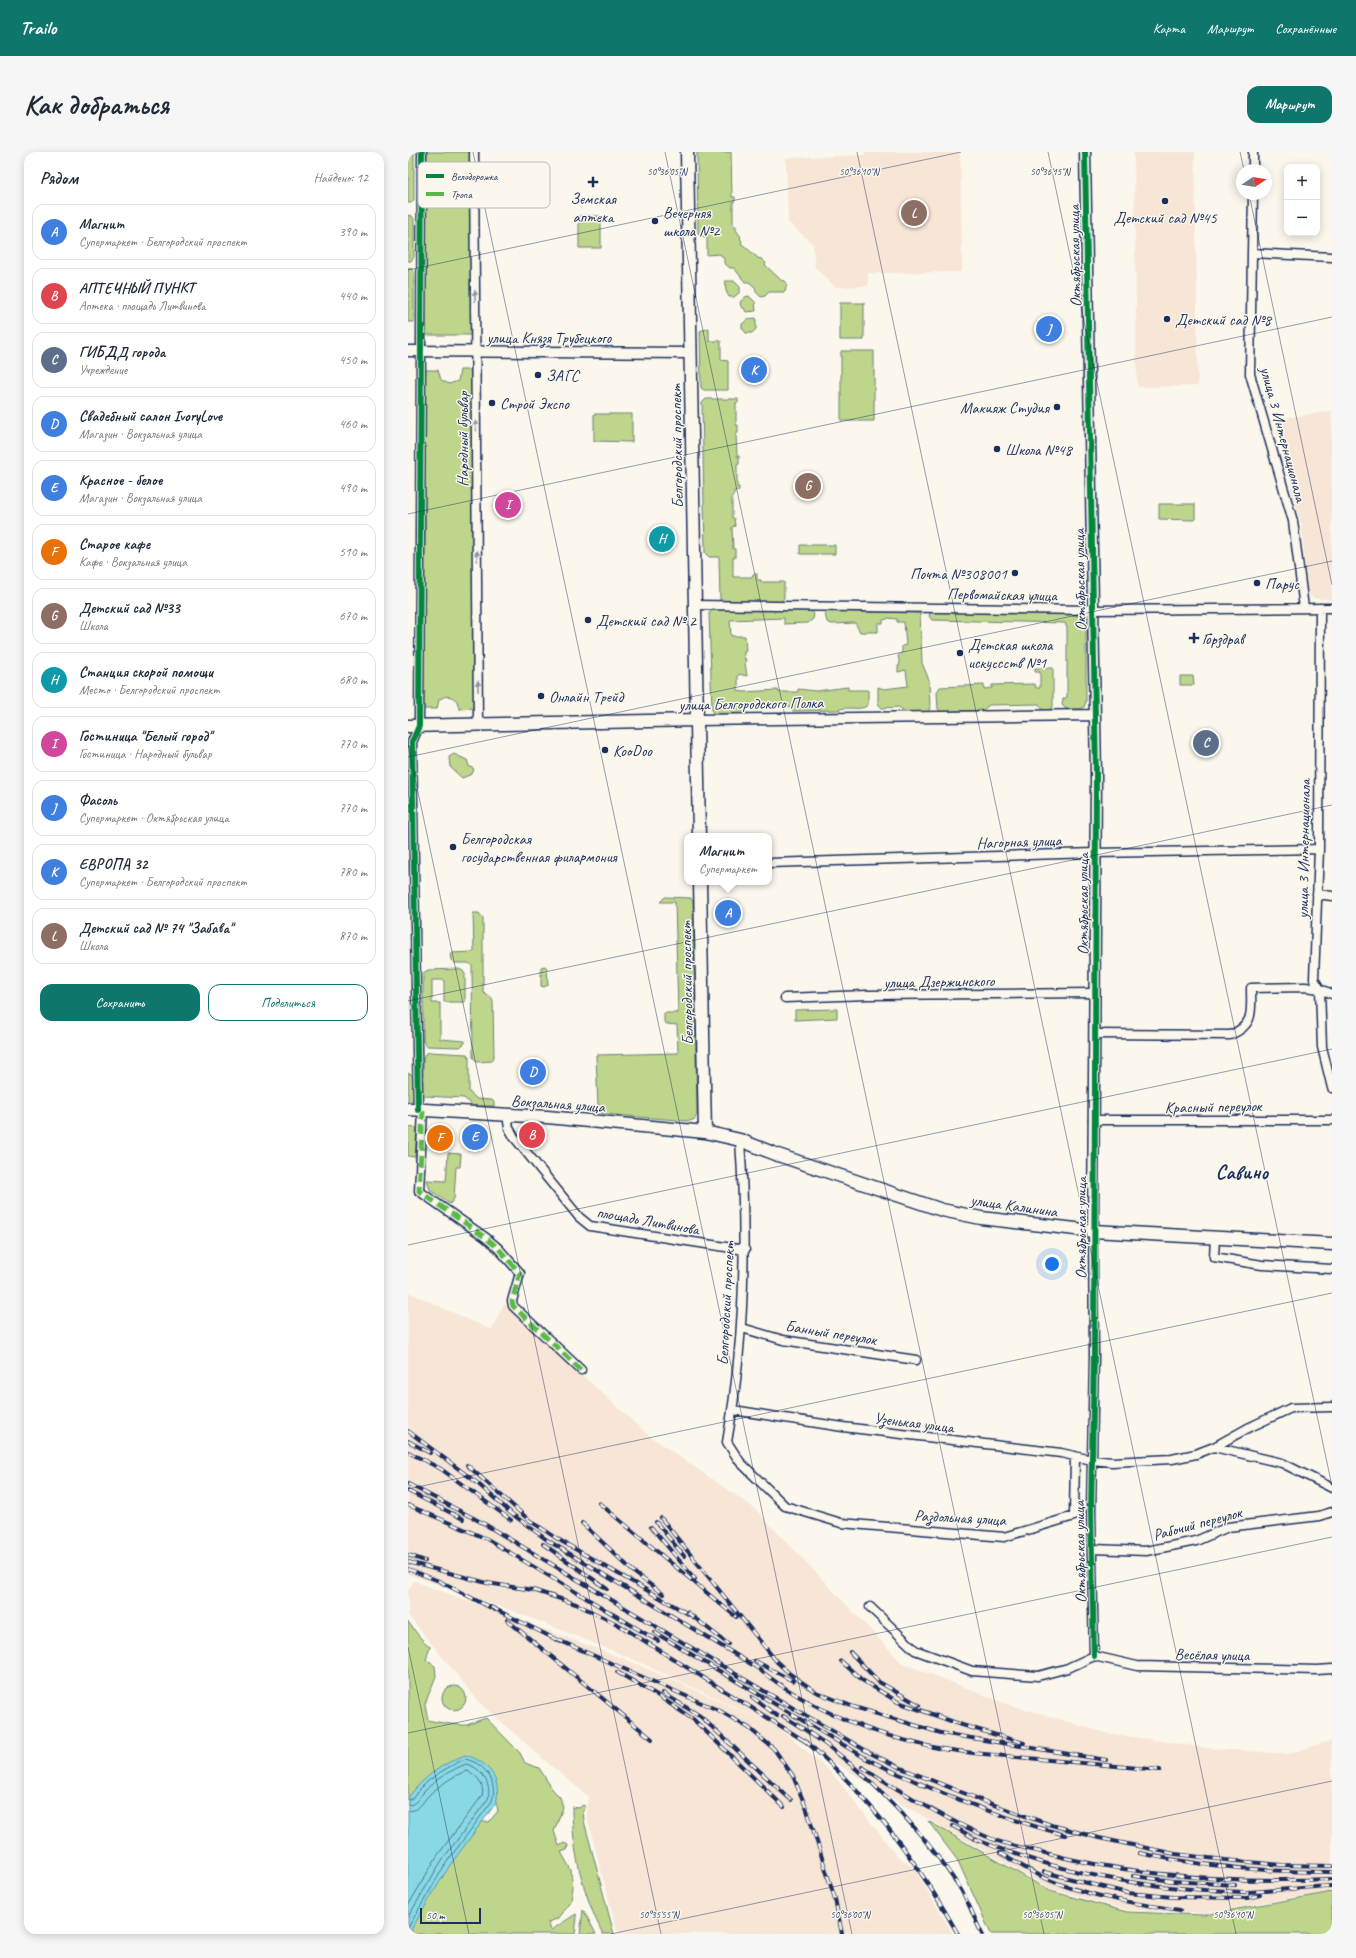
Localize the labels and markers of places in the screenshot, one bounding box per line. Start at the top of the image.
marker: Земская аптека [588,177,598,187]
place label: Земская аптека [570,189,617,227]
marker: Детский сад №45 [1160,196,1170,206]
pin: L [901,198,927,228]
place label: Вечерняя школа №2 [663,203,721,241]
place label: Детский сад №45 [1113,208,1217,228]
marker: Вечерняя школа №2 [650,216,660,226]
place label: Детский сад №8 [1175,310,1273,330]
pin: J [1036,314,1062,344]
marker: Детский сад №8 [1162,314,1172,324]
pin: K [741,355,767,385]
place label: ЗАГС [546,366,581,386]
marker: ЗАГС [533,370,543,380]
place label: Строй Экспо [500,394,570,414]
marker: Строй Экспо [487,398,497,408]
place label: Макияж Студия [960,398,1051,418]
marker: Макияж Студия [1052,402,1062,412]
place label: Школа №48 [1005,440,1074,460]
marker: Школа №48 [992,444,1002,454]
pin: G [795,471,821,501]
pin: I [495,490,521,520]
pin: H [649,524,675,554]
place label: Почта №308001 [910,564,1008,584]
marker: Почта №308001 [1010,568,1020,578]
place label: Парус [1265,574,1300,594]
marker: Парус [1252,578,1262,588]
place label: Детский сад № 2 [596,611,698,631]
marker: Детский сад № 2 [583,615,593,625]
place label: Горздрав [1202,629,1247,649]
marker: Горздрав [1189,633,1199,643]
place label: Детская школа искуссств №1 [968,635,1054,673]
marker: Детская школа искуссств №1 [955,648,965,658]
place label: Онлайн Трейд [549,687,624,707]
marker: Онлайн Трейд [536,691,546,701]
pin: C [1193,728,1219,758]
place label: KooDoo [613,741,653,761]
marker: KooDoo [600,745,610,755]
place label: Белгородская государственная филармония [461,829,618,867]
marker: Белгородская государственная филармония [448,842,458,852]
pin: A [715,898,741,928]
pin: D [520,1057,546,1087]
pin: B [519,1120,545,1150]
pin: E [462,1122,488,1152]
pin: F [427,1123,453,1153]

